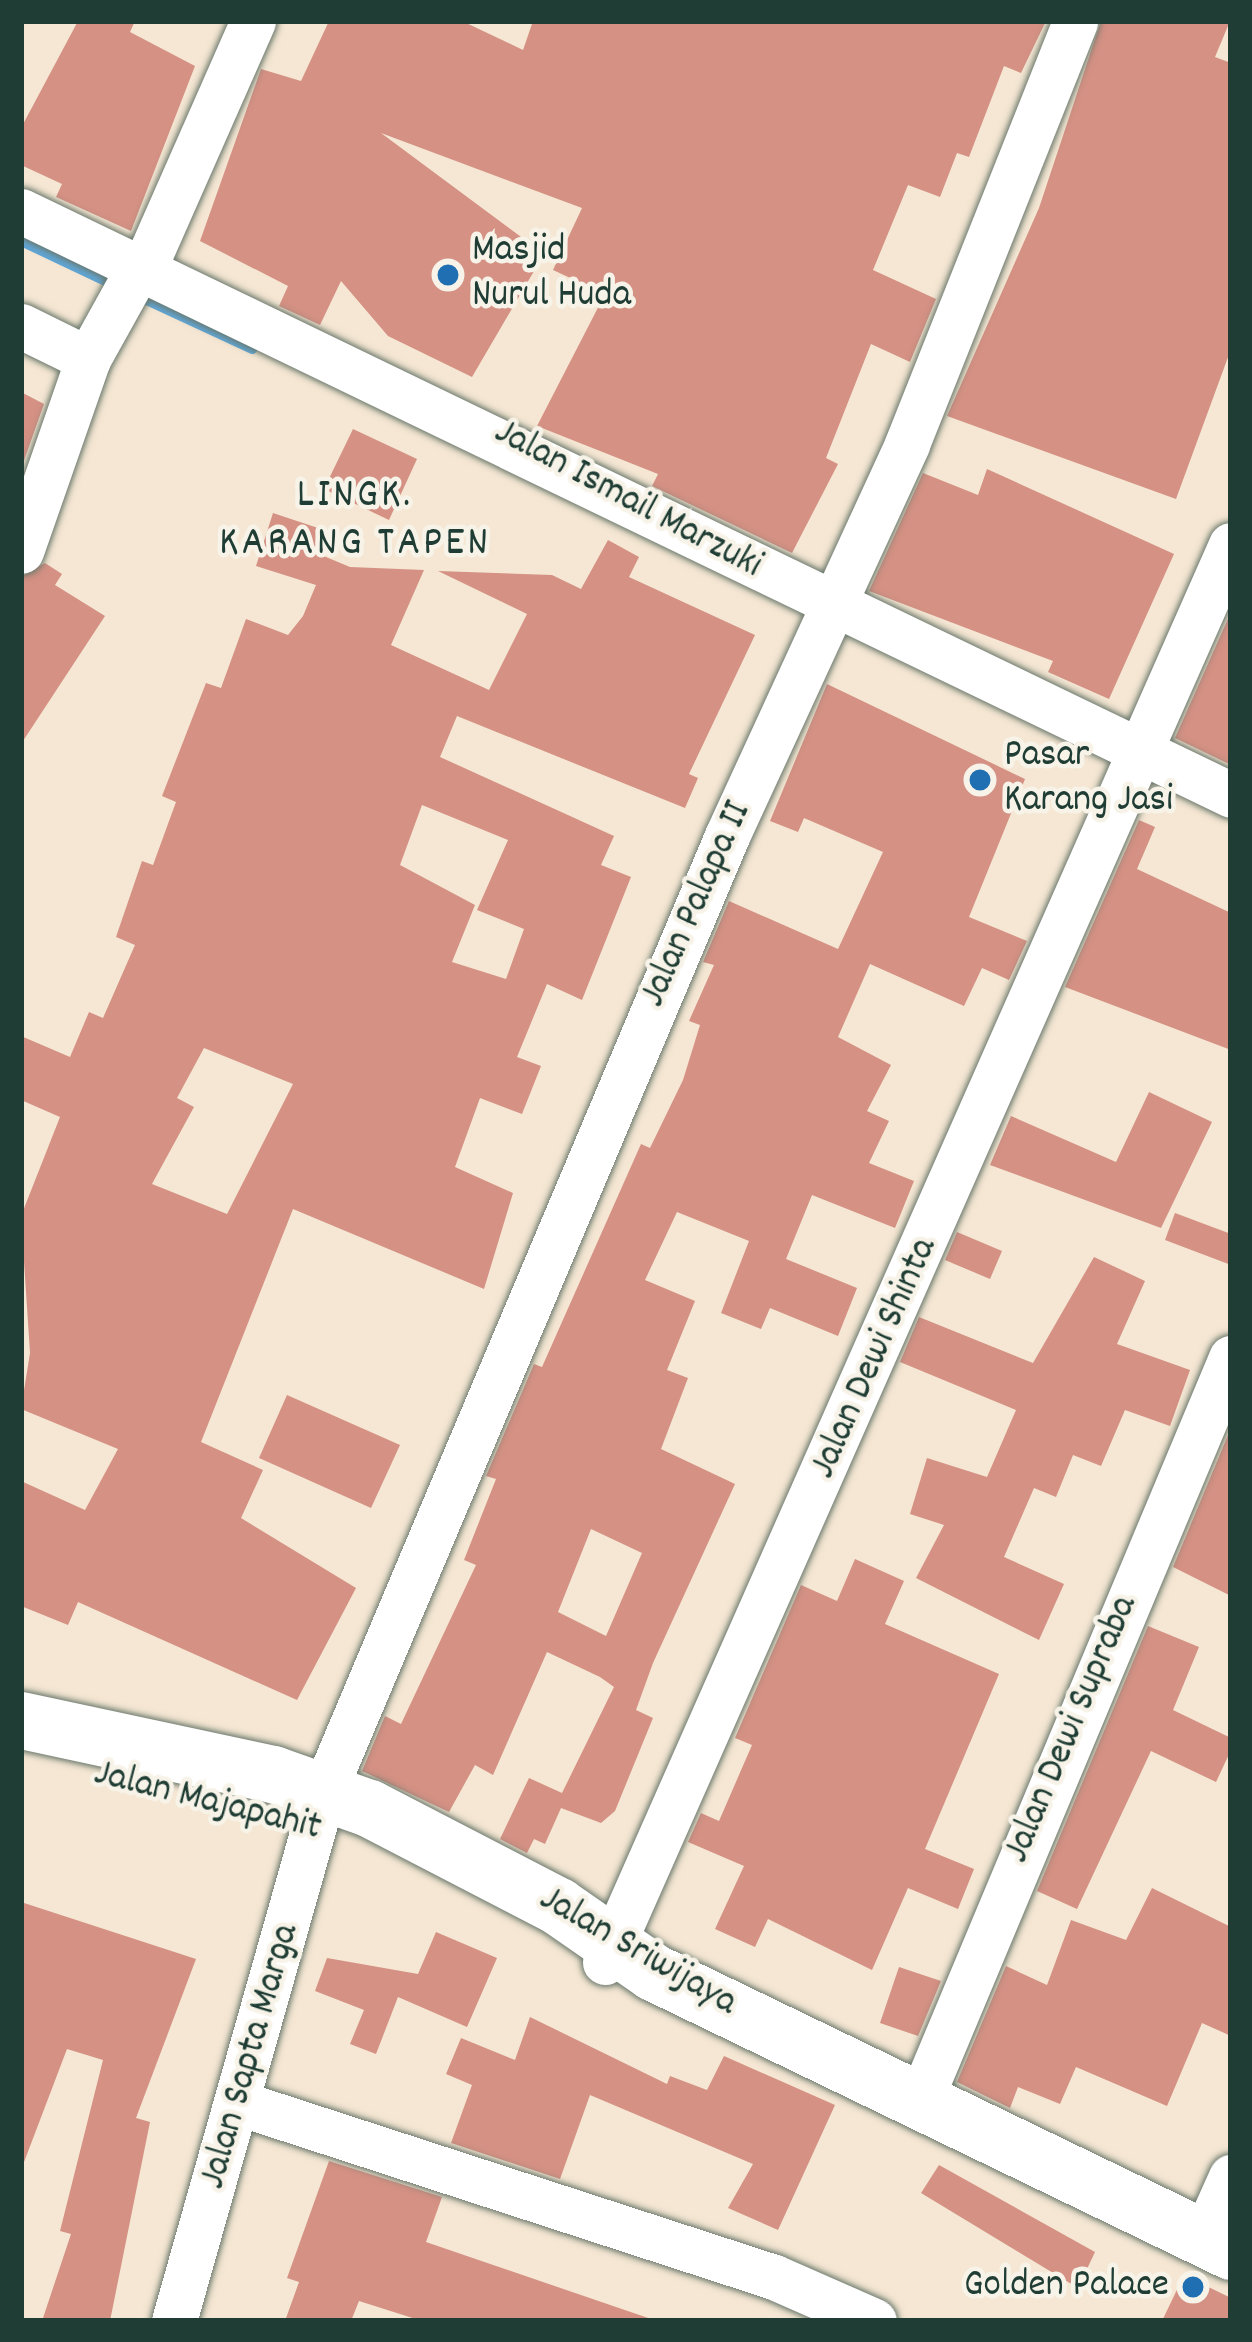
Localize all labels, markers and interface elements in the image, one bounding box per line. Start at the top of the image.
place label: Masjid Nurul Huda [472,230,631,321]
marker: Masjid Nurul Huda [435,262,461,288]
street label: Jalan Ismail Marzuki [485,411,769,591]
district label: LINGK. KARANG TAPEN [219,472,491,570]
place label: Pasar Karang Jasi [1004,735,1173,826]
marker: Pasar Karang Jasi [967,767,993,793]
street label: Jalan Palapa II [632,795,764,1015]
street label: Jalan Dewi Shinta [802,1231,950,1487]
street label: Jalan Dewi Supraba [996,1590,1150,1870]
street label: Jalan Majapahit [89,1752,325,1854]
street label: Jalan Sriwijaya [530,1878,744,2028]
street label: Jalan Sapta Marga [192,1919,312,2195]
place label: Golden Palace [964,2264,1169,2310]
marker: Golden Palace [1180,2274,1206,2300]

